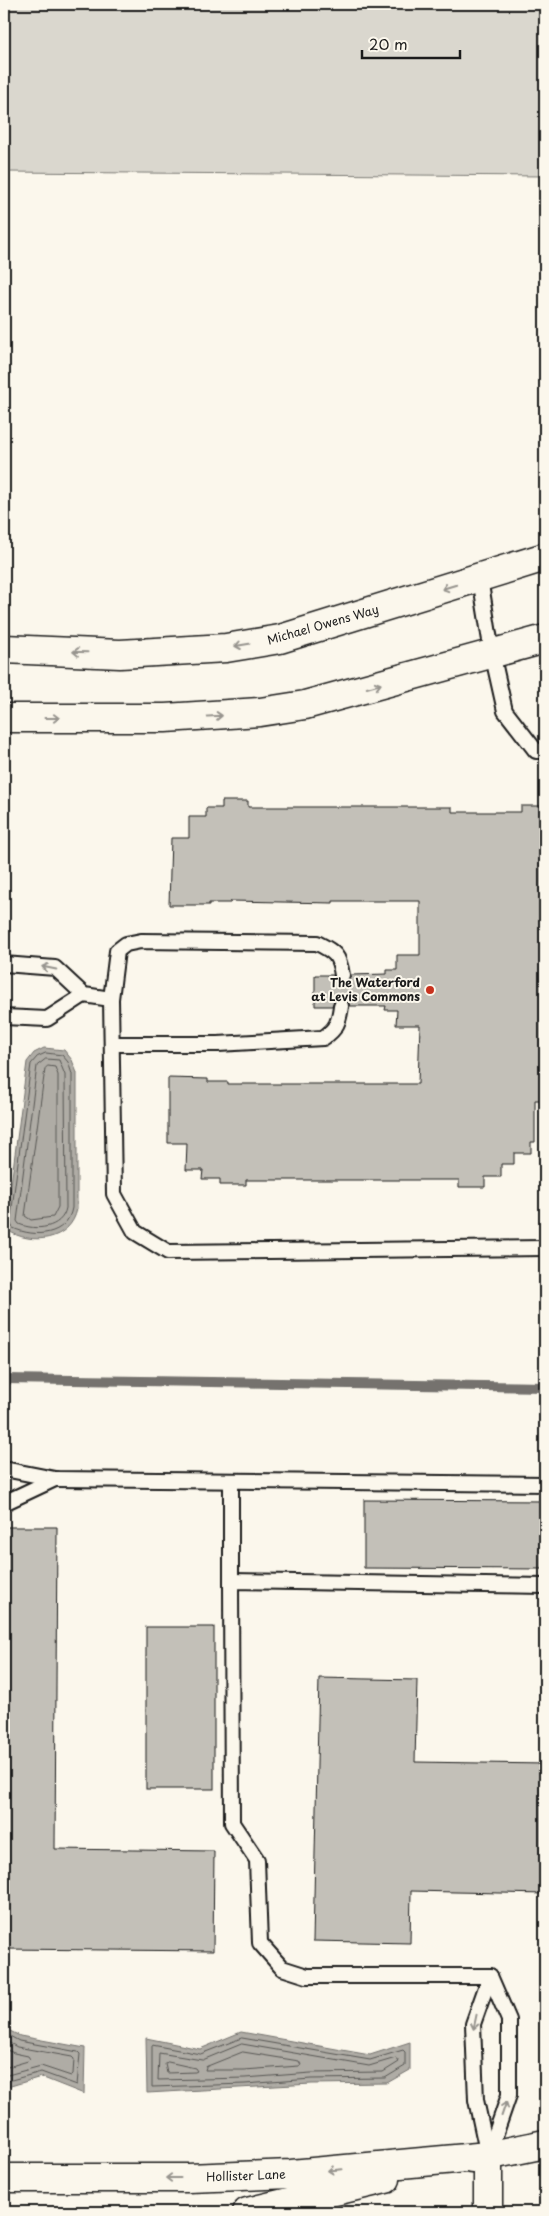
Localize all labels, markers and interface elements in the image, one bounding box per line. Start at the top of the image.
scale bar [362,28,459,60]
text: 20 m [369,32,408,55]
one-way arrow [441,583,457,593]
street label: Michael Owens Way [265,599,381,649]
one-way arrow [234,641,250,651]
one-way arrow [72,647,88,657]
one-way arrow [366,680,382,690]
one-way arrow [207,712,223,721]
one-way arrow [44,713,60,723]
one-way arrow [41,963,57,973]
place label: The Waterford at Levis Commons [311,973,420,1005]
marker: The Waterford at Levis Commons [424,984,436,996]
one-way arrow [470,2014,480,2030]
one-way arrow [500,2102,509,2118]
street label: Hollister Lane [206,2165,286,2185]
one-way arrow [328,2165,344,2175]
one-way arrow [165,2173,182,2183]

